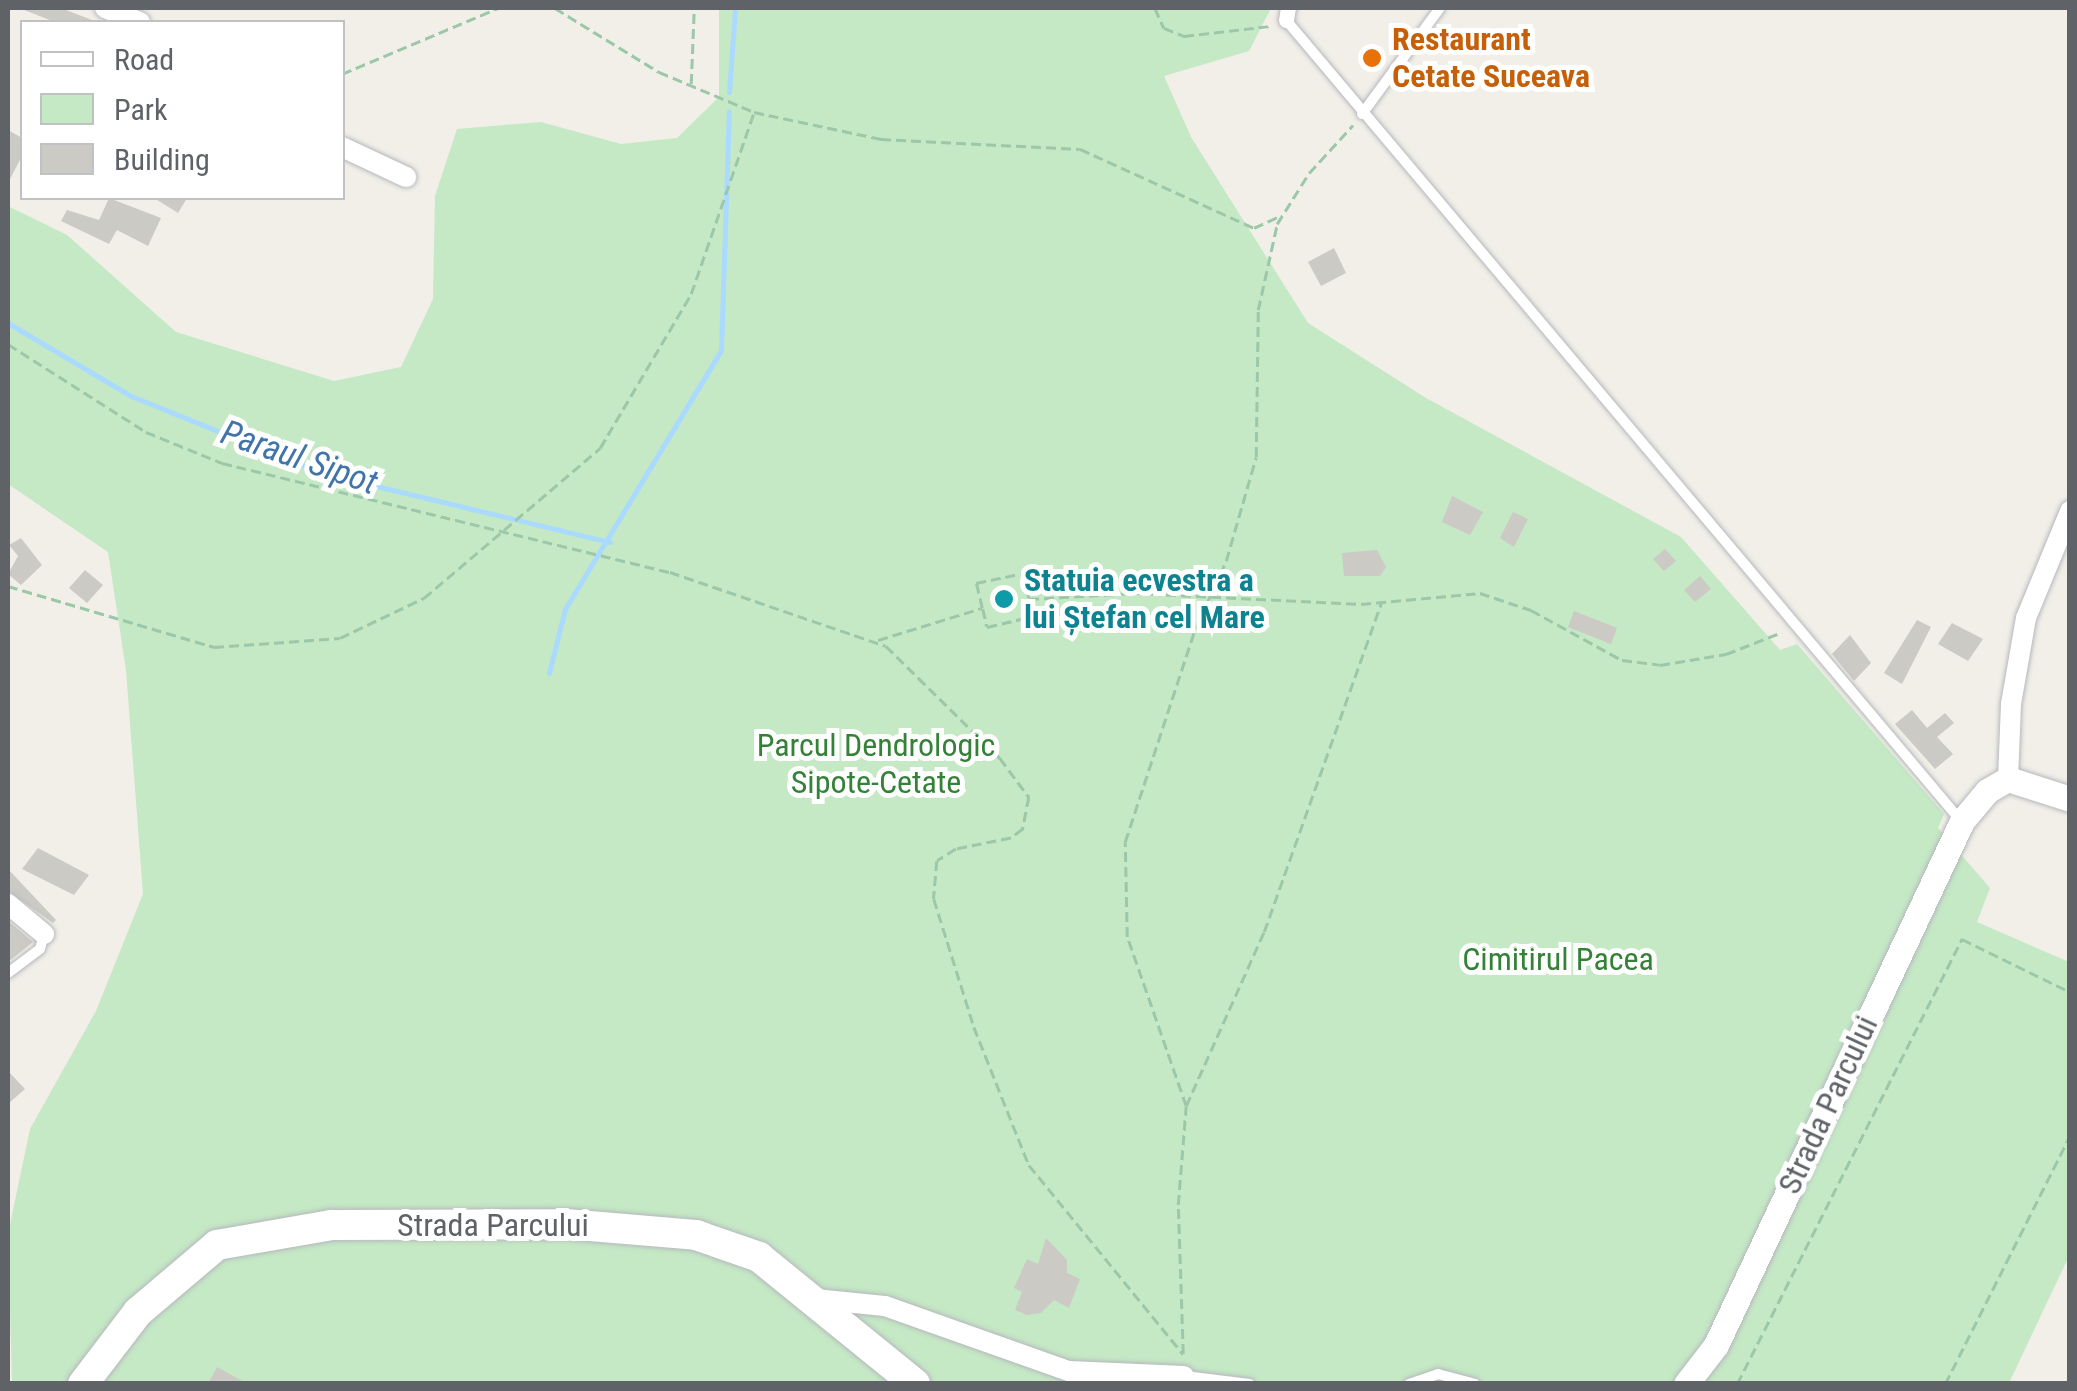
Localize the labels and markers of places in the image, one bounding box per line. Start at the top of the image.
place label: Restaurant Cetate Suceava [1392,21,1590,96]
marker: Restaurant Cetate Suceava [1361,47,1383,69]
place label: Statuia ecvestra a lui Ștefan cel Mare [1024,562,1265,637]
marker: Statuia ecvestra a lui Ștefan cel Mare [993,588,1015,610]

